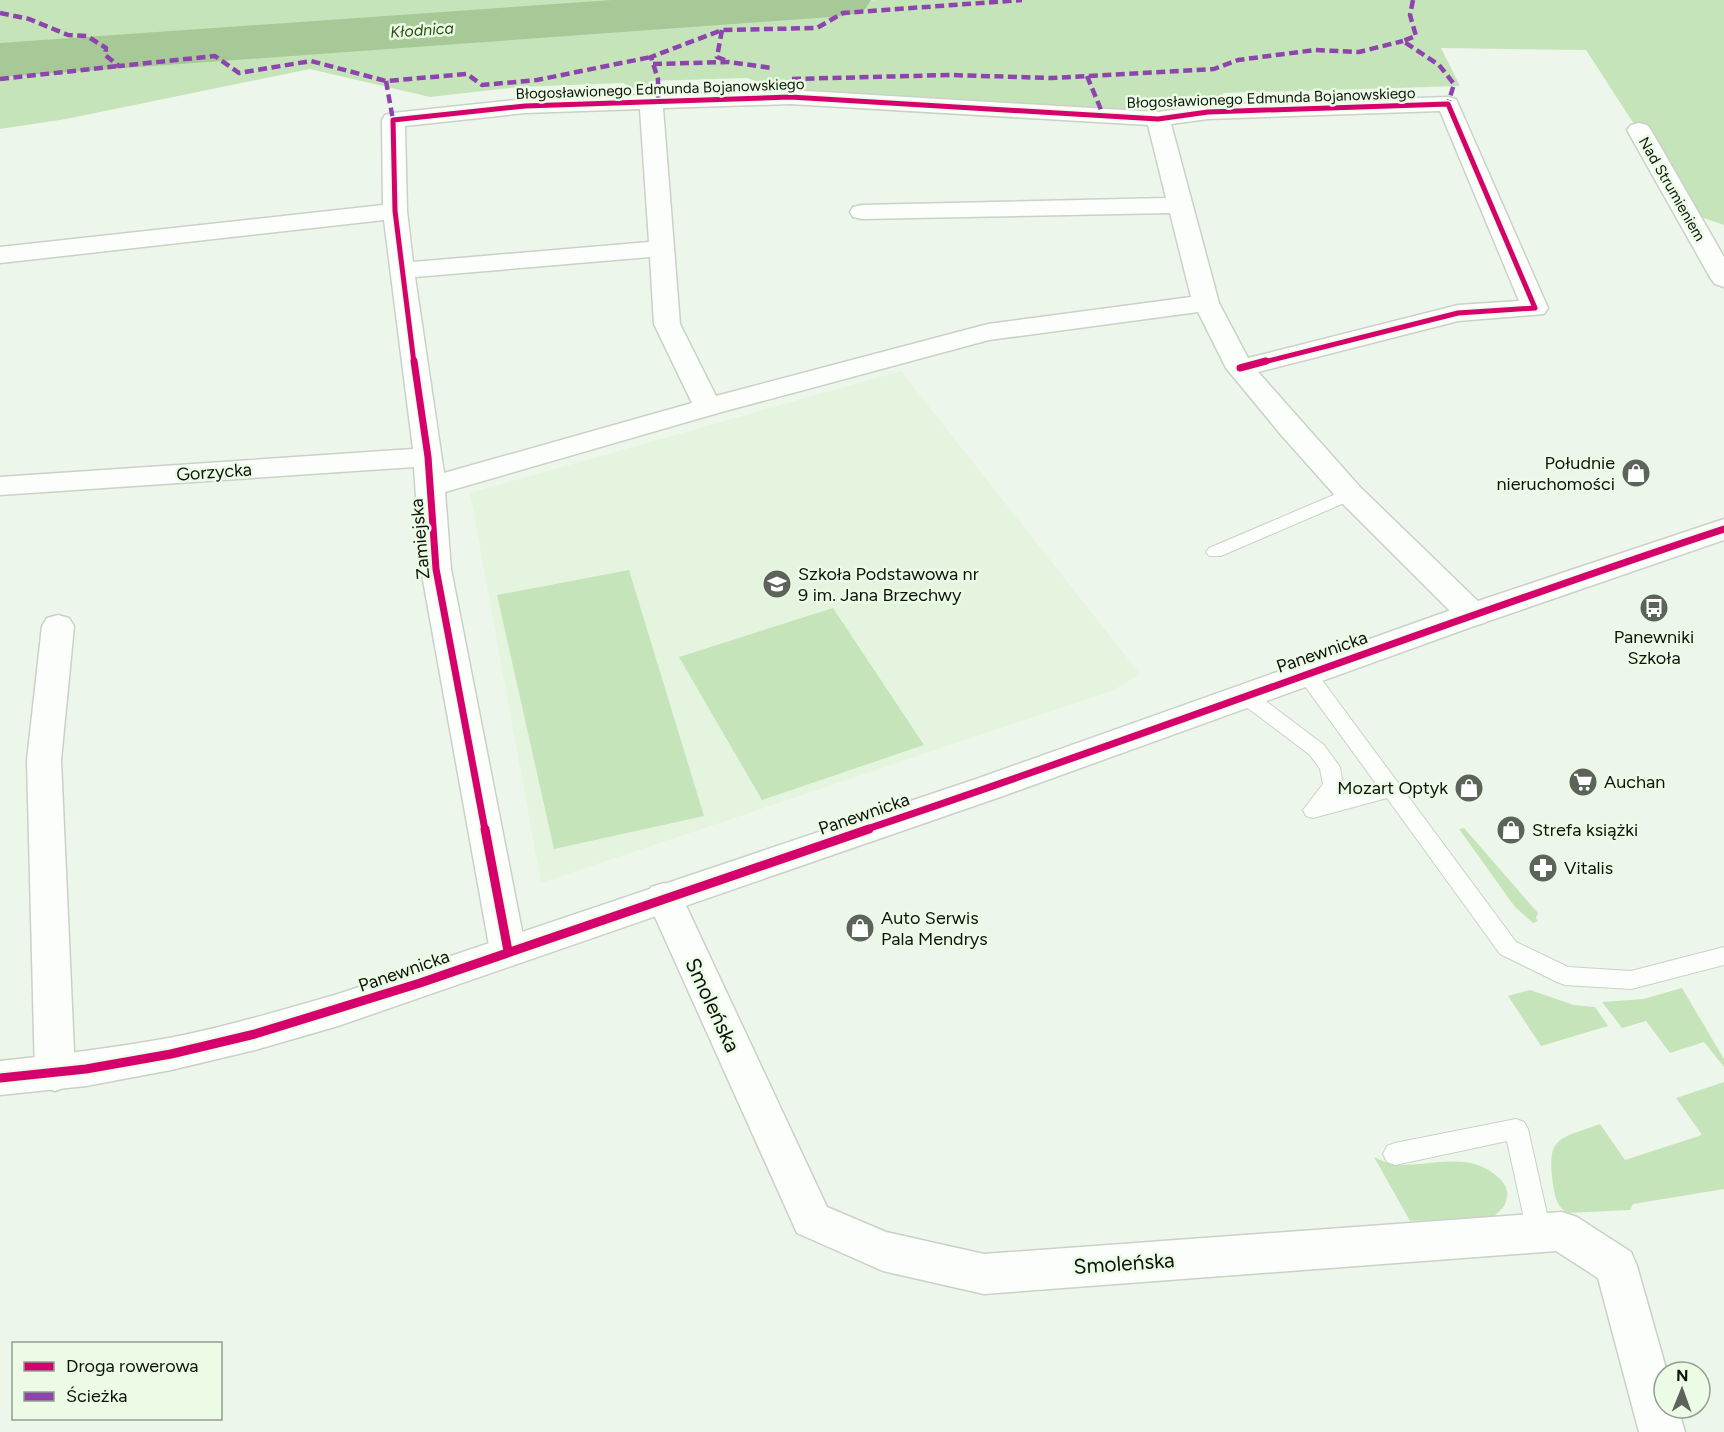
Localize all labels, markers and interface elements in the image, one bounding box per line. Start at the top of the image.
water label: Kłodnica [390,18,454,42]
street label: Błogosławionego Edmunda Bojanowskiego [515,75,805,103]
street label: Błogosławionego Edmunda Bojanowskiego [1126,84,1416,112]
street label: Nad Strumieniem [1635,134,1709,244]
place label: Południe nieruchomości [1496,452,1615,495]
shop icon: Południe nieruchomości [1620,457,1652,489]
street label: Gorzycka [175,458,253,486]
street label: Zamiejska [406,498,434,580]
place label: Szkoła Podstawowa nr 9 im. Jana Brzechwy [798,563,979,606]
school or university icon: Szkoła Podstawowa nr 9 im. Jana Brzechwy [761,568,793,600]
bus stop icon: Panewniki Szkoła [1638,592,1670,624]
street label: Panewnicka [1274,626,1370,678]
place label: Panewniki Szkoła [1614,626,1694,669]
supermarket icon: Auchan [1567,766,1599,798]
place label: Auchan [1604,771,1665,793]
shop icon: Mozart Optyk [1453,772,1485,804]
place label: Mozart Optyk [1337,777,1448,799]
street label: Panewnicka [816,788,912,840]
shop icon: Strefa książki [1495,814,1527,846]
place label: Strefa książki [1532,819,1638,841]
pharmacy icon: Vitalis [1527,852,1559,884]
place label: Vitalis [1564,857,1613,879]
place label: Auto Serwis Pala Mendrys [881,907,988,950]
shop icon: Auto Serwis Pala Mendrys [844,912,876,944]
street label: Panewnicka [356,945,452,997]
street label: Smoleńska [680,954,746,1056]
street label: Smoleńska [1073,1247,1175,1279]
legend [12,1342,222,1420]
text: Droga rowerowa [66,1355,198,1377]
north arrow [1652,1360,1712,1420]
text: N [1676,1366,1689,1385]
text: Ścieżka [66,1385,127,1407]

